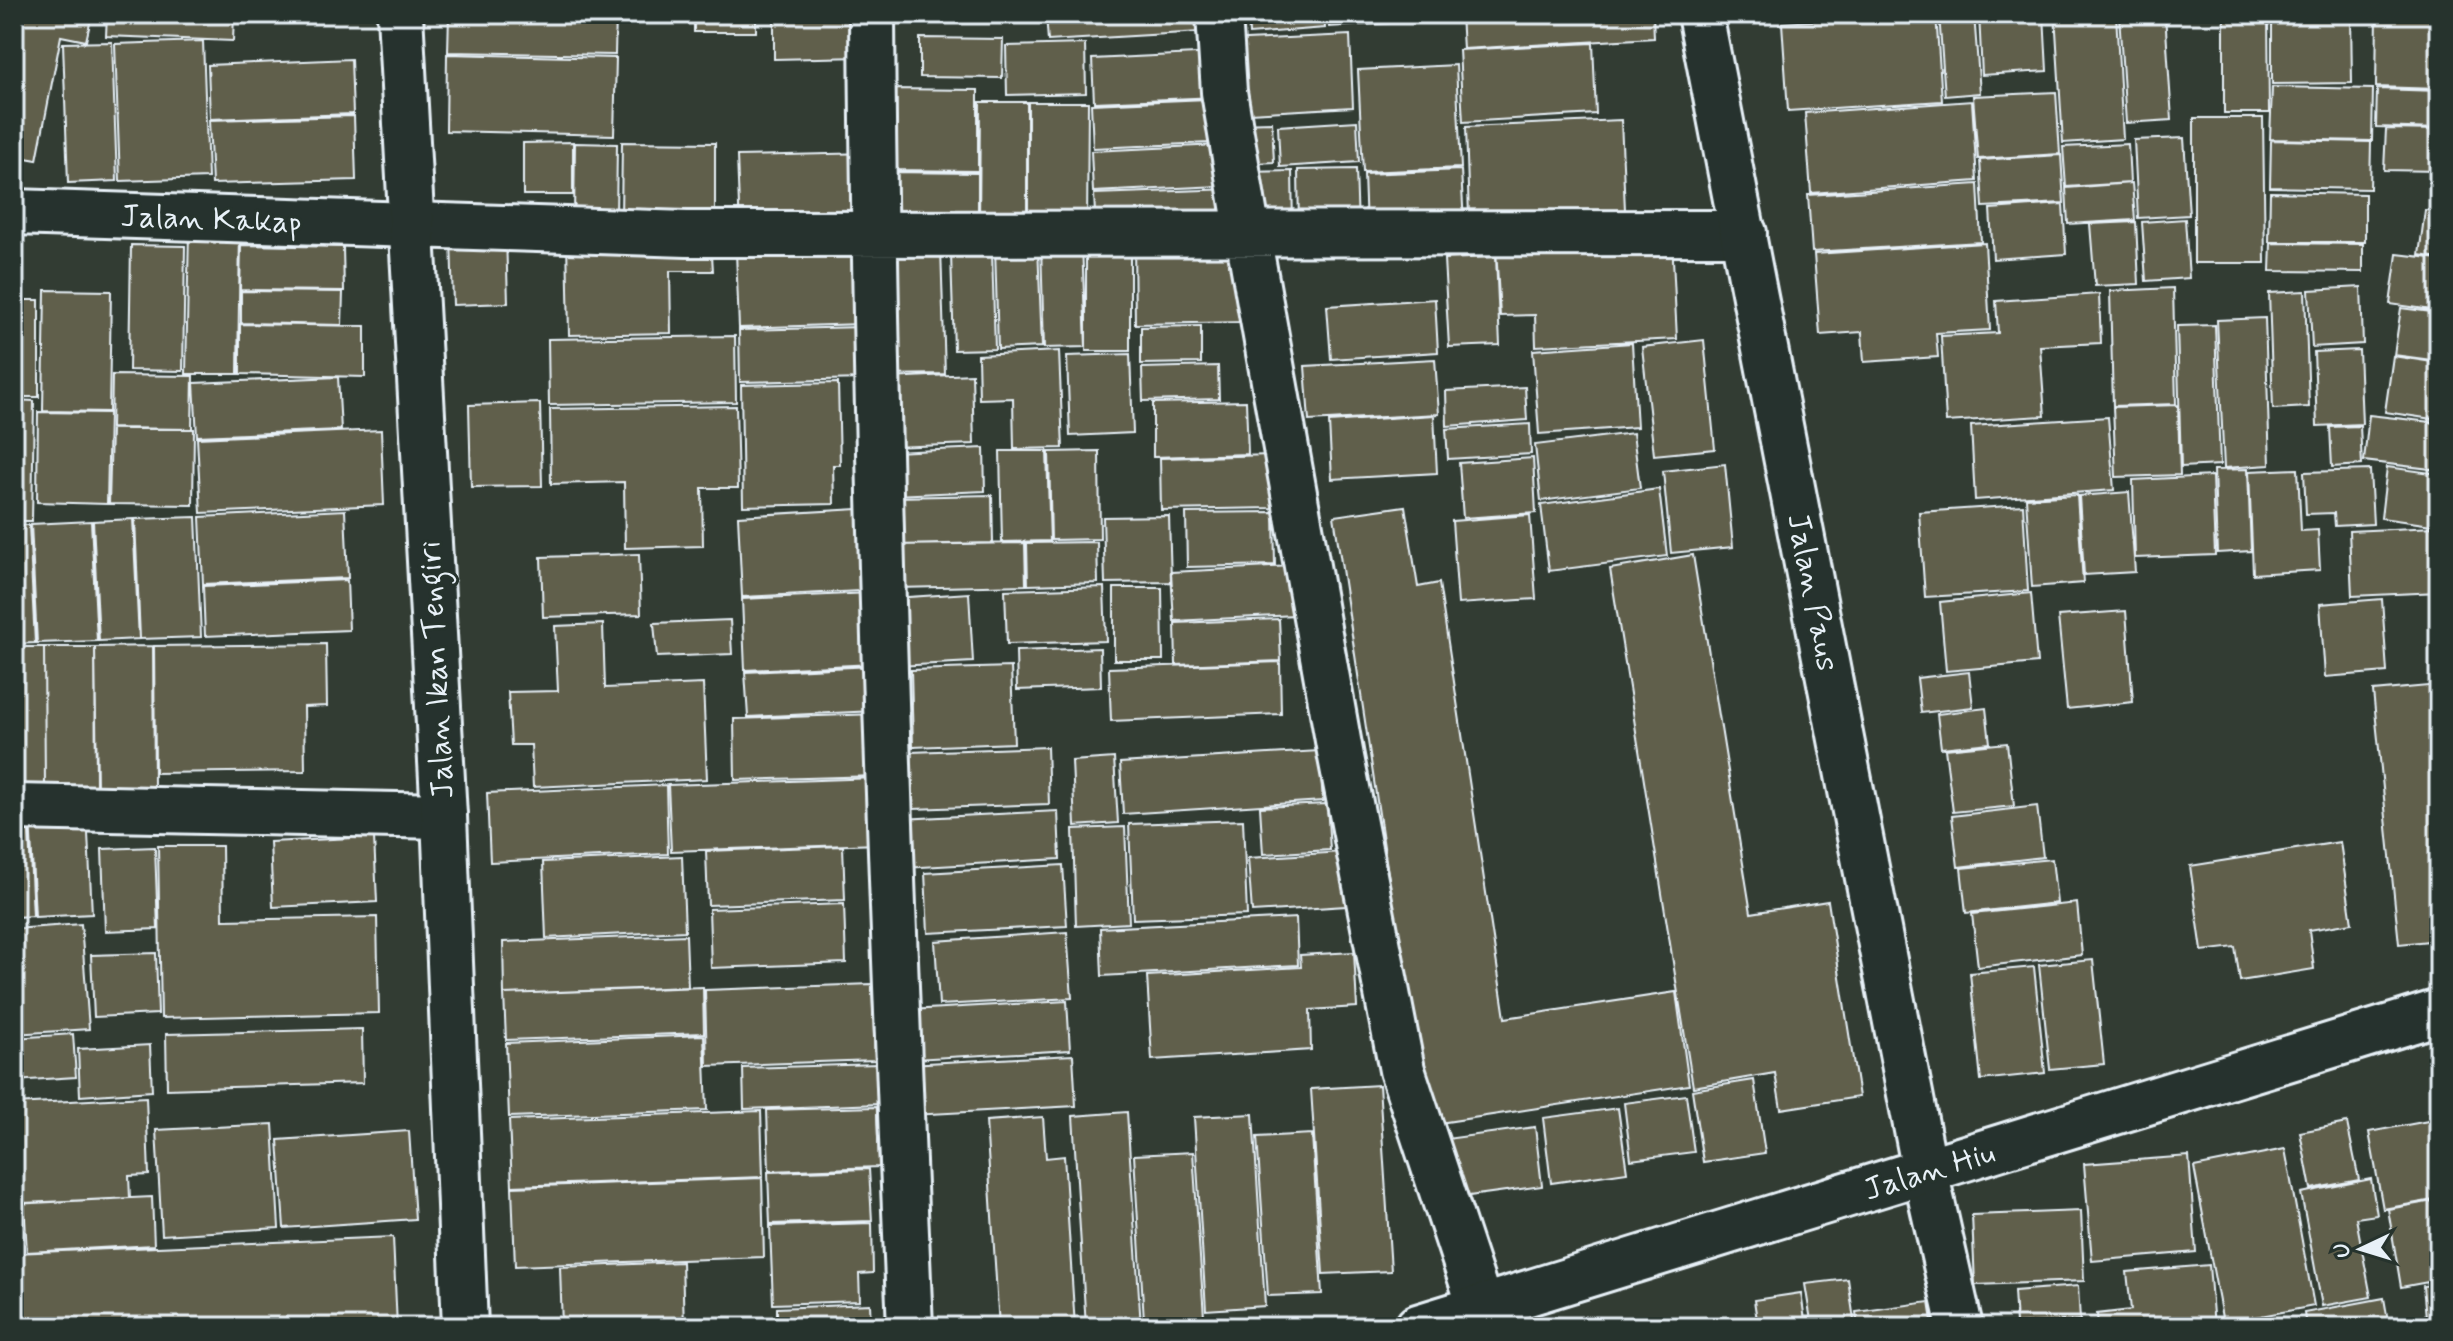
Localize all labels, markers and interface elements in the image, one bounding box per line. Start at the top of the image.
street label: Jalan Kakap [120,196,302,244]
street label: Jalan Paus [1776,510,1848,675]
street label: Jalan Ikan Tengiri [409,540,468,800]
street label: Jalan Hiu [1859,1132,2000,1212]
north arrow [2321,1209,2401,1289]
text: U [2329,1242,2358,1258]

